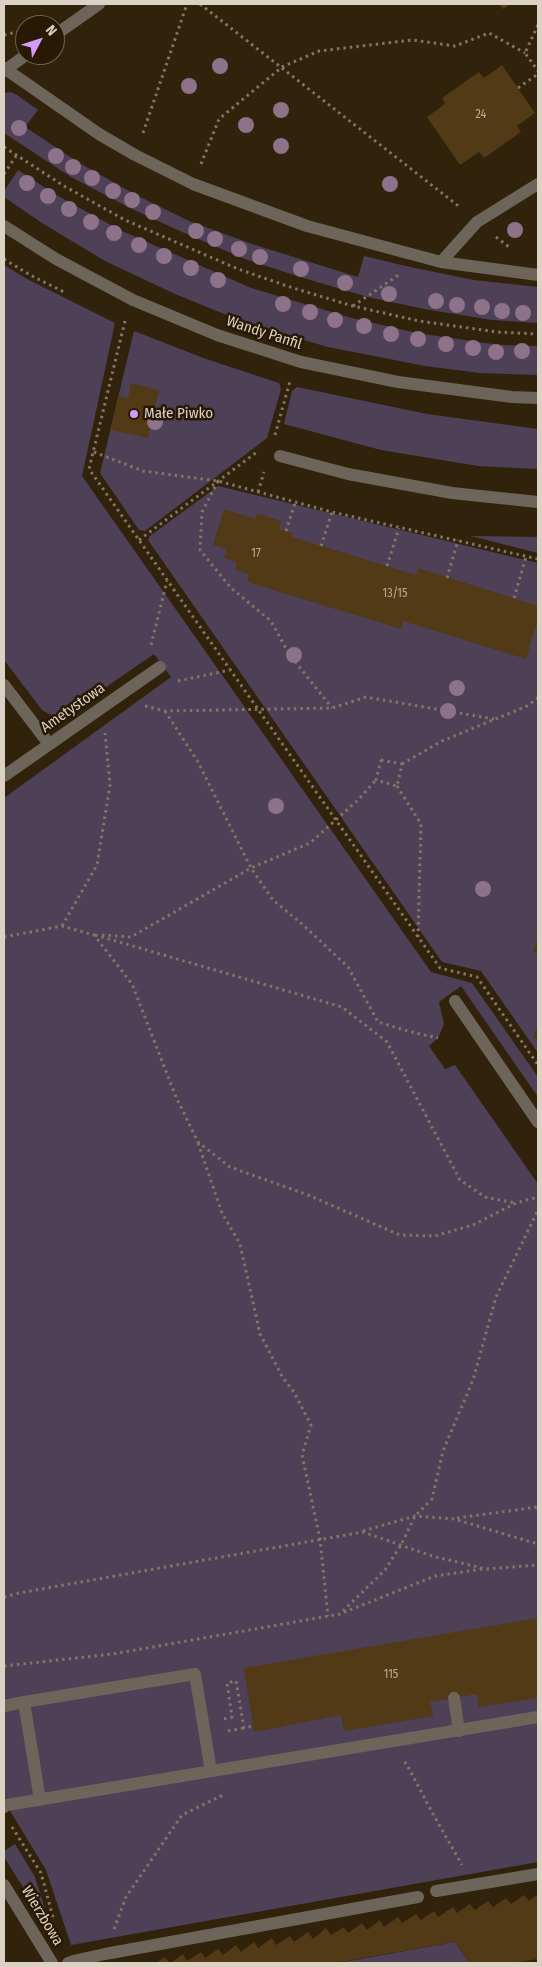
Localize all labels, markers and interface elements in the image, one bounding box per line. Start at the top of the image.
north arrow [15,15,65,65]
text: N [42,22,60,39]
house number: 24 [476,108,486,122]
street label: Wandy Panfil [224,312,304,354]
place label: Małe Piwko [144,405,213,423]
marker: Małe Piwko [128,408,140,420]
house number: 17 [251,547,261,561]
house number: 13/15 [383,587,407,601]
street label: Ametystowa [37,679,109,737]
house number: 115 [384,1668,398,1682]
street label: Wierzbowa [17,1883,67,1949]

